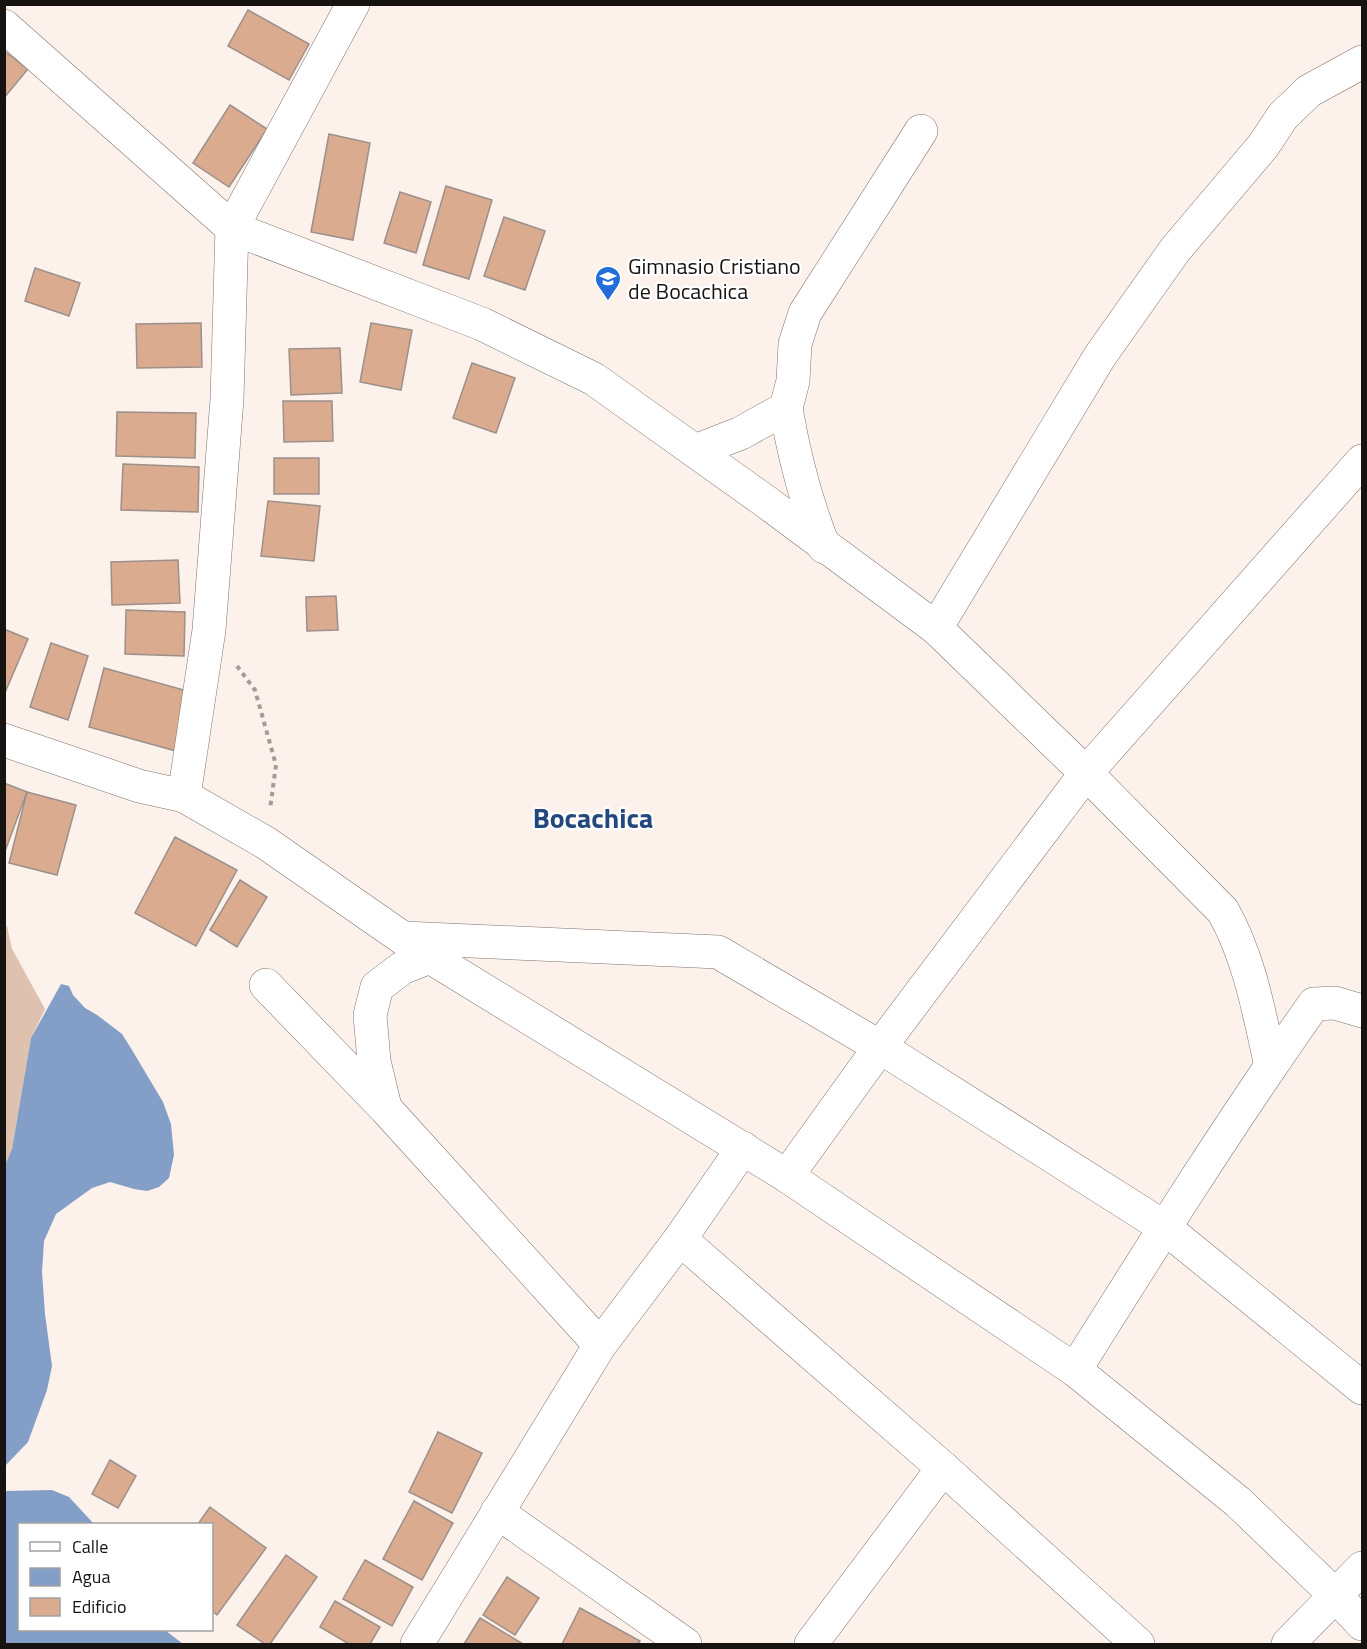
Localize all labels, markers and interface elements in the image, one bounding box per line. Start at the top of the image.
place label: Gimnasio Cristiano de Bocachica [628,249,801,308]
school or university icon: Gimnasio Cristiano de Bocachica [593,264,623,302]
district label: Bocachica [533,796,653,839]
legend [18,1523,213,1631]
text: Calle [72,1533,108,1560]
text: Agua [72,1563,110,1590]
text: Edificio [72,1593,126,1620]

